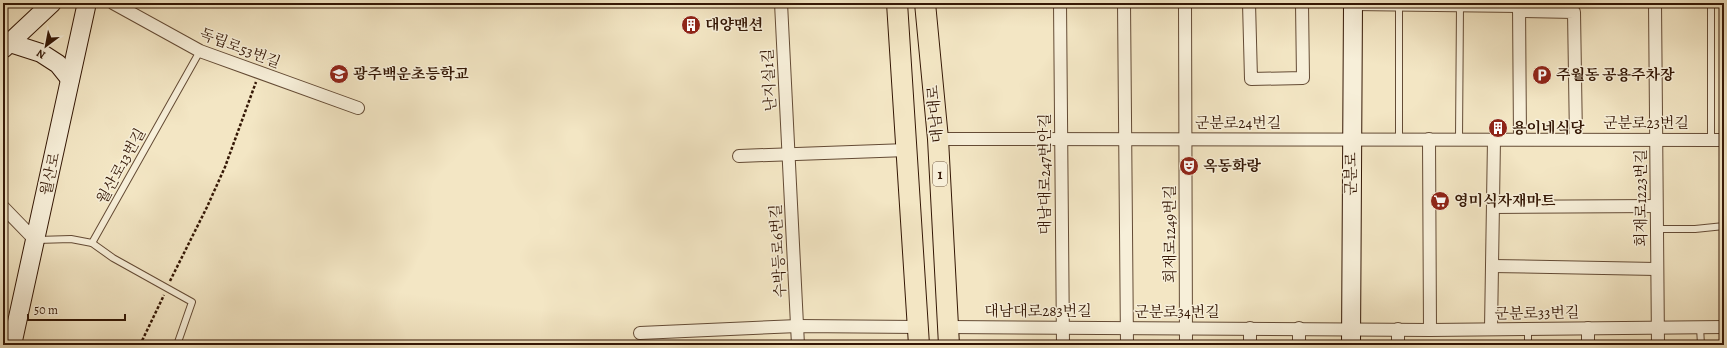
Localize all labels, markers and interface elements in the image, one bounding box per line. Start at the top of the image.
building icon: 대양맨션 [680,14,702,36]
place label: 대양맨션 [705,15,763,35]
street label: 독립로53번길 [197,23,283,73]
north arrow [26,26,66,66]
text: N [34,46,48,63]
street label: 난지실1길 [757,48,781,112]
school or university icon: 광주백운초등학교 [328,63,350,85]
place label: 광주백운초등학교 [353,64,469,84]
parking icon: 주월동 공용주차장 [1531,64,1553,86]
place label: 주월동 공용주차장 [1556,65,1675,85]
street label: 대남대로 [922,84,947,144]
street label: 대남대로247번안길 [1035,113,1055,235]
street label: 군분로24번길 [1195,113,1281,133]
street label: 군분로23번길 [1603,113,1689,133]
building icon: 용이네식당 [1487,117,1509,139]
place label: 용이네식당 [1512,118,1585,138]
street label: 월산로13번길 [92,124,150,208]
street label: 회재로1223번길 [1631,149,1651,247]
street label: 월산로 [36,150,64,197]
street label: 군분로 [1341,152,1361,196]
theatre icon: 옥동화랑 [1178,155,1200,177]
place label: 옥동화랑 [1203,156,1261,176]
road number: 1 [933,162,947,186]
street label: 회재로1249번길 [1160,185,1180,283]
supermarket icon: 영미식자재마트 [1429,190,1451,212]
place label: 영미식자재마트 [1454,191,1556,211]
street label: 수박등로6번길 [766,204,790,298]
scale bar [28,296,125,322]
street label: 대남대로283번길 [984,301,1092,321]
text: 50 m [34,302,58,318]
street label: 군분로34번길 [1134,302,1220,322]
street label: 군분로33번길 [1494,302,1580,324]

